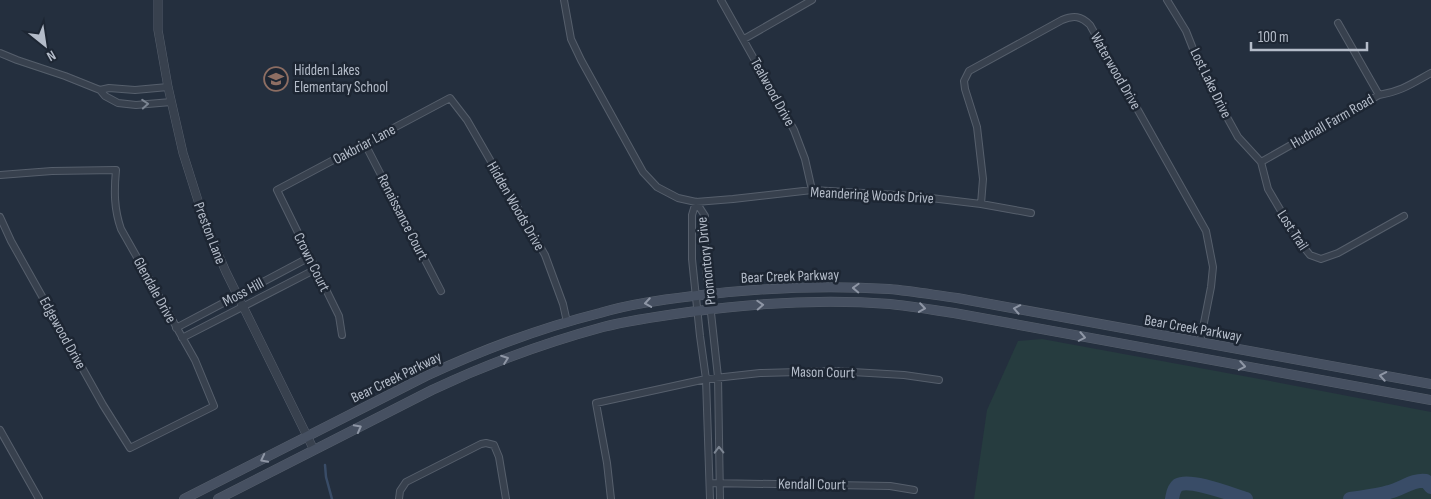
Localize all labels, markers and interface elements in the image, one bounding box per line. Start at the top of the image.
north arrow [20,20,70,70]
scale bar [1251,20,1367,52]
text: 100 m [1258,28,1289,47]
street label: Waterwood Drive [1086,29,1145,113]
street label: Lost Lake Drive [1185,45,1236,121]
text: N [44,47,59,65]
street label: Tealwood Drive [746,55,799,130]
place label: Hidden Lakes Elementary School [294,61,388,97]
school or university icon: Hidden Lakes Elementary School [263,66,289,92]
street label: Hudnall Farm Road [1287,90,1377,153]
one-way arrow [141,99,149,110]
street label: Oakbriar Lane [330,120,399,169]
street label: Hidden Woods Drive [482,158,549,254]
street label: Renaissance Court [373,171,432,264]
street label: Meandering Woods Drive [810,183,934,208]
street label: Preston Lane [189,199,230,267]
street label: Lost Trail [1273,206,1313,254]
street label: Promontory Drive [692,216,721,306]
street label: Crown Court [289,230,334,295]
street label: Glendale Drive [129,254,180,326]
street label: Bear Creek Parkway [741,265,840,288]
street label: Moss Hill [219,274,267,311]
one-way arrow [851,283,859,293]
street label: Edgewood Drive [35,294,90,373]
one-way arrow [644,297,652,307]
one-way arrow [756,299,764,310]
one-way arrow [918,302,926,313]
one-way arrow [1012,305,1021,315]
street label: Bear Creek Parkway [1143,311,1243,346]
one-way arrow [1077,331,1086,341]
street label: Bear Creek Parkway [348,347,445,408]
one-way arrow [500,355,508,365]
one-way arrow [1237,360,1246,370]
street label: Mason Court [791,362,855,383]
one-way arrow [1379,371,1387,381]
one-way arrow [352,424,361,434]
one-way arrow [714,446,725,454]
one-way arrow [260,453,269,463]
street label: Kendall Court [778,474,846,495]

